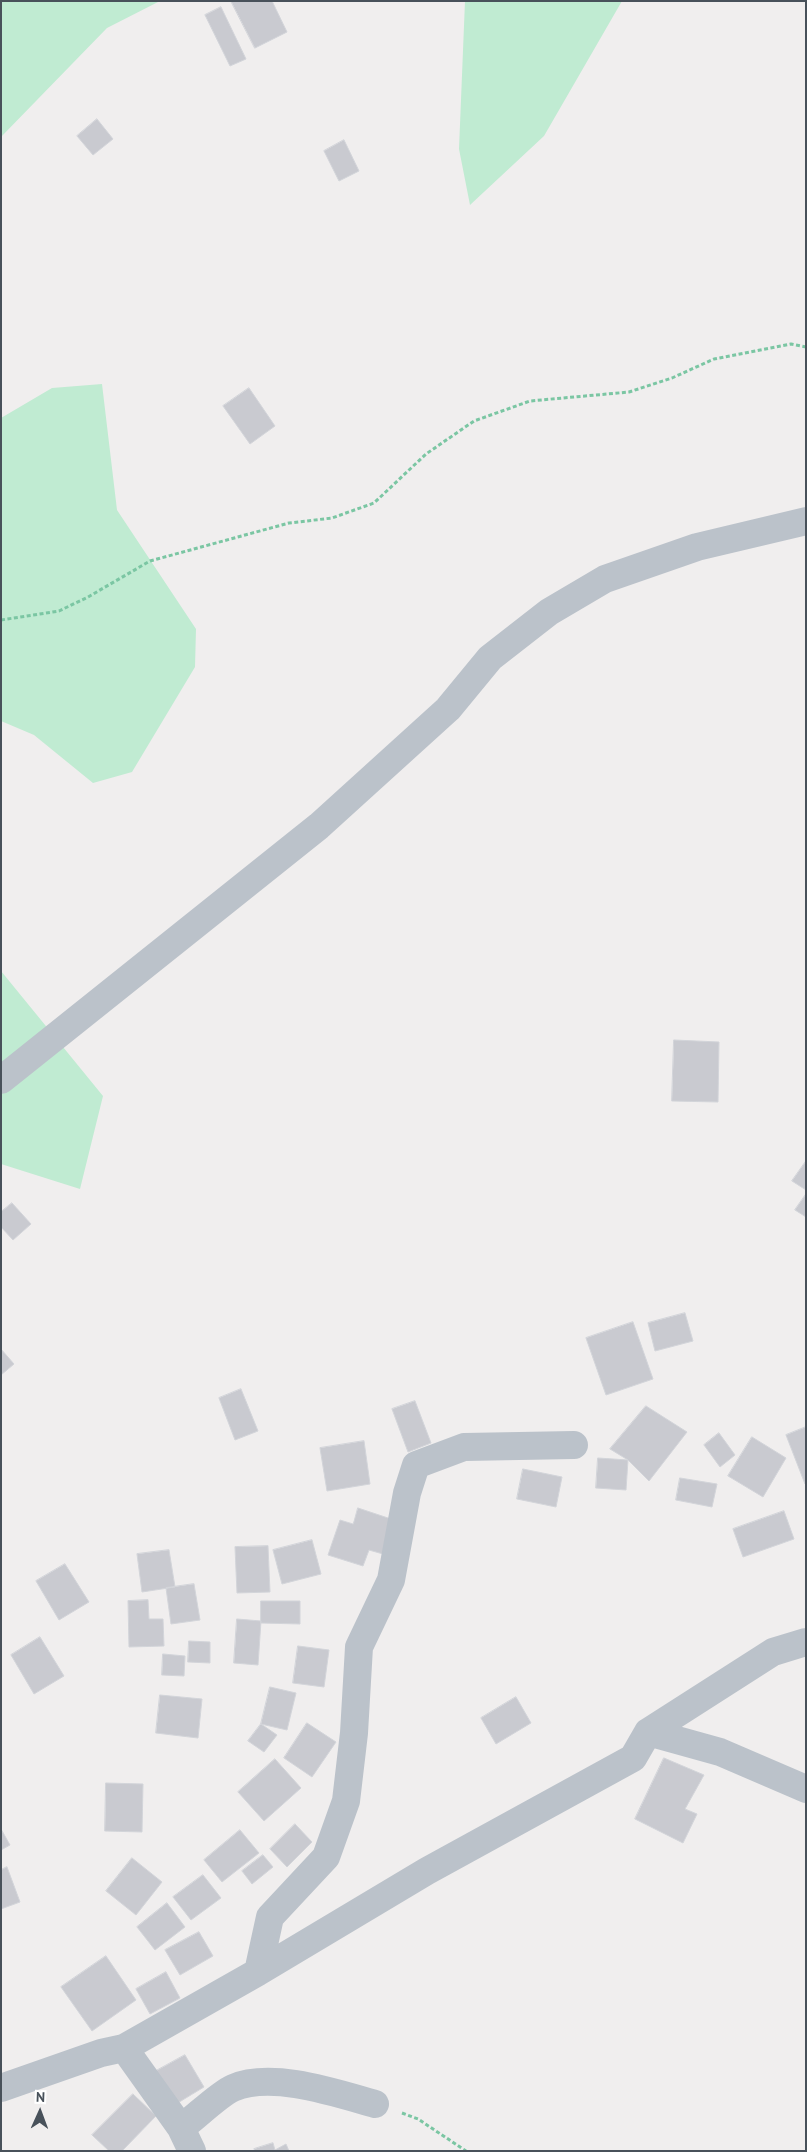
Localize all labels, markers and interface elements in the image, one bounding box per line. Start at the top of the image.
north arrow [15,2087,65,2137]
text: N [36,2088,45,2106]

